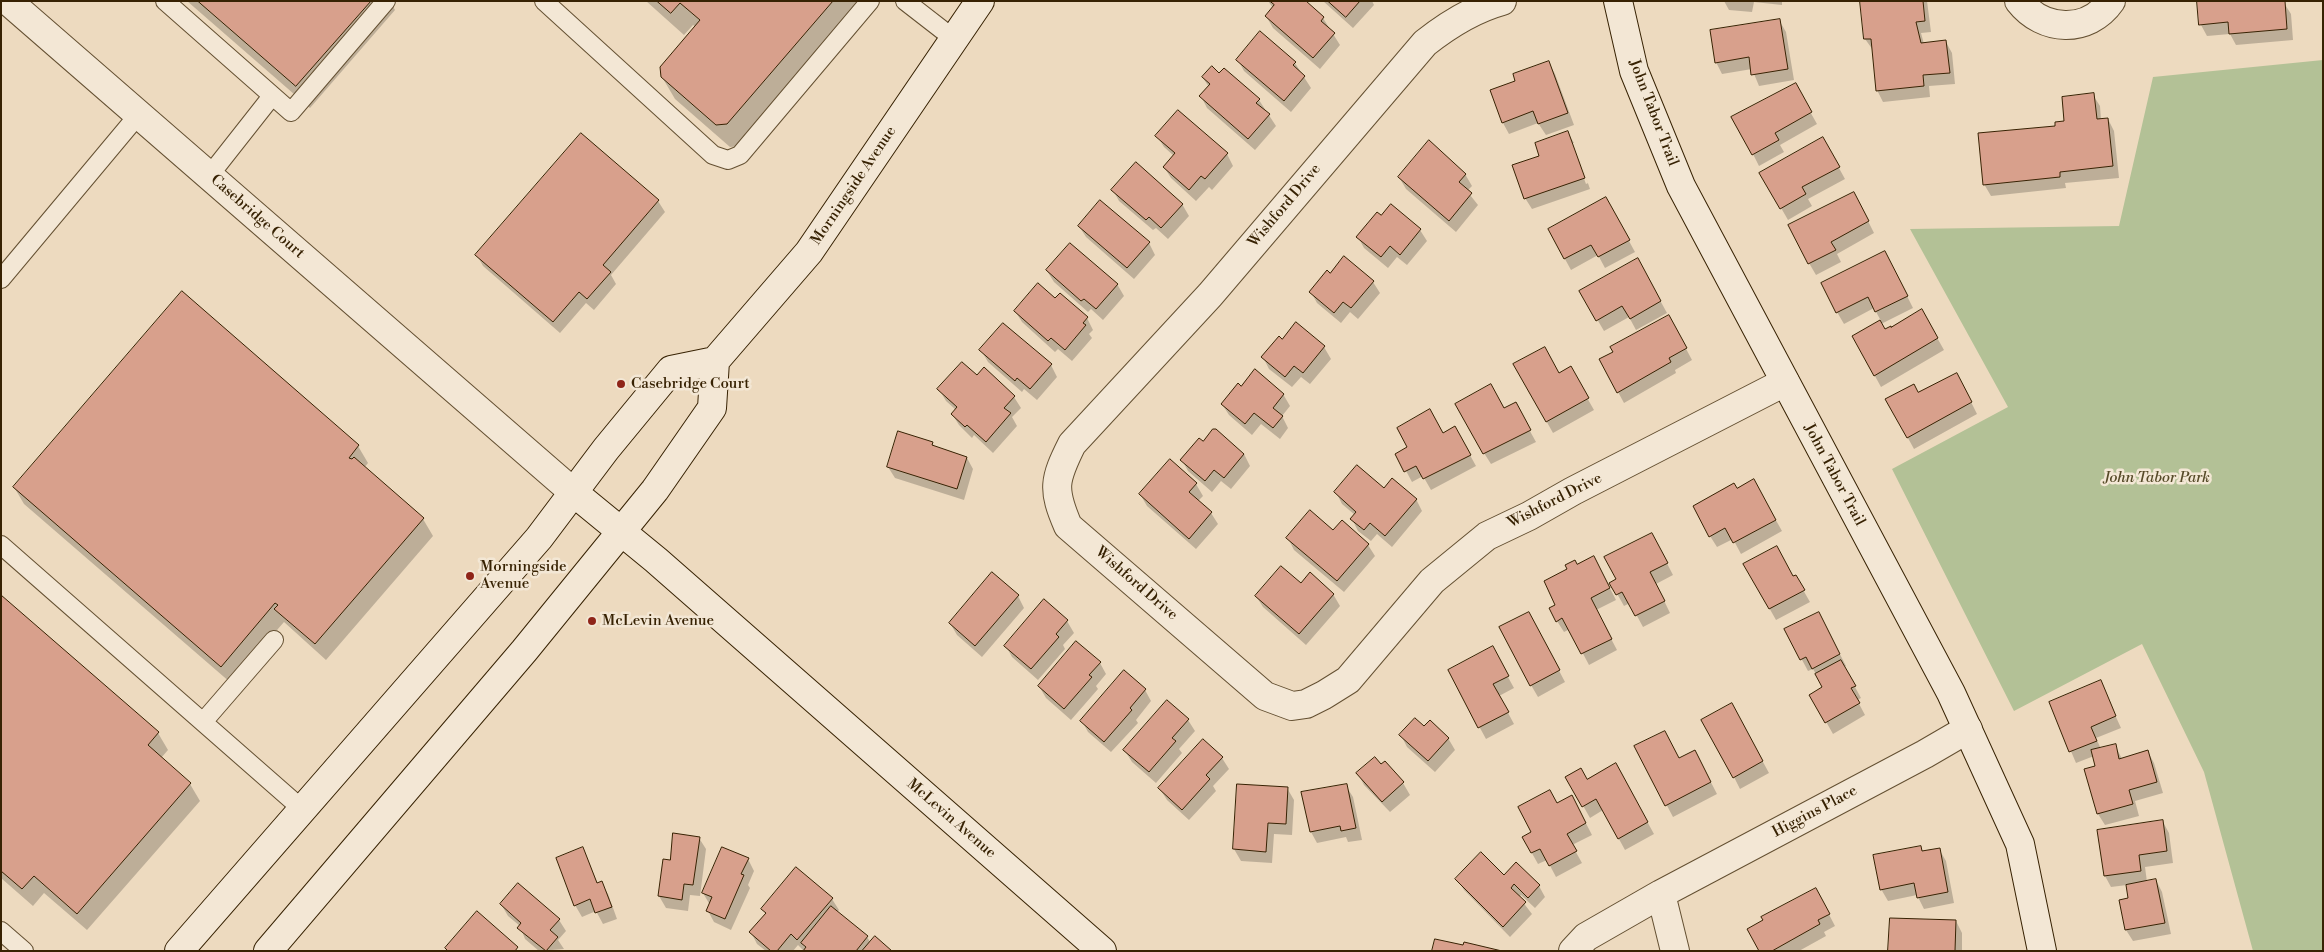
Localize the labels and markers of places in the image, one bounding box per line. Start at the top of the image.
place label: Casebridge Court [631,375,750,393]
marker: Casebridge Court [615,378,627,390]
place label: Morningside Avenue [480,558,567,593]
marker: Morningside Avenue [464,570,476,582]
place label: McLevin Avenue [602,612,714,630]
marker: McLevin Avenue [586,615,598,627]

